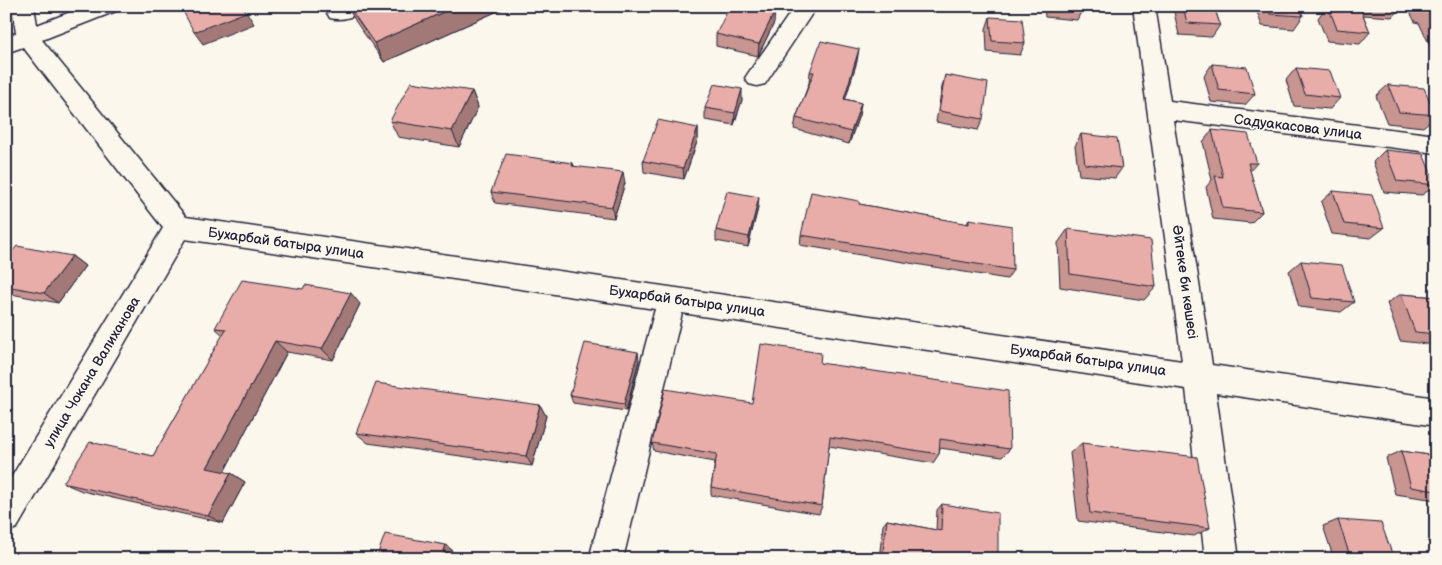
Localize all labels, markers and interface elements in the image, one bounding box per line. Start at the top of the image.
street label: Садуакасова улица [1233,111,1364,143]
street label: Бухарбай батыра улица [207,224,366,262]
street label: Әйтеке би көшесі [1169,224,1201,340]
street label: Бухарбай батыра улица [608,282,767,320]
street label: улица Чокана Валиханова [40,293,144,450]
street label: Бухарбай батыра улица [1009,341,1168,379]

